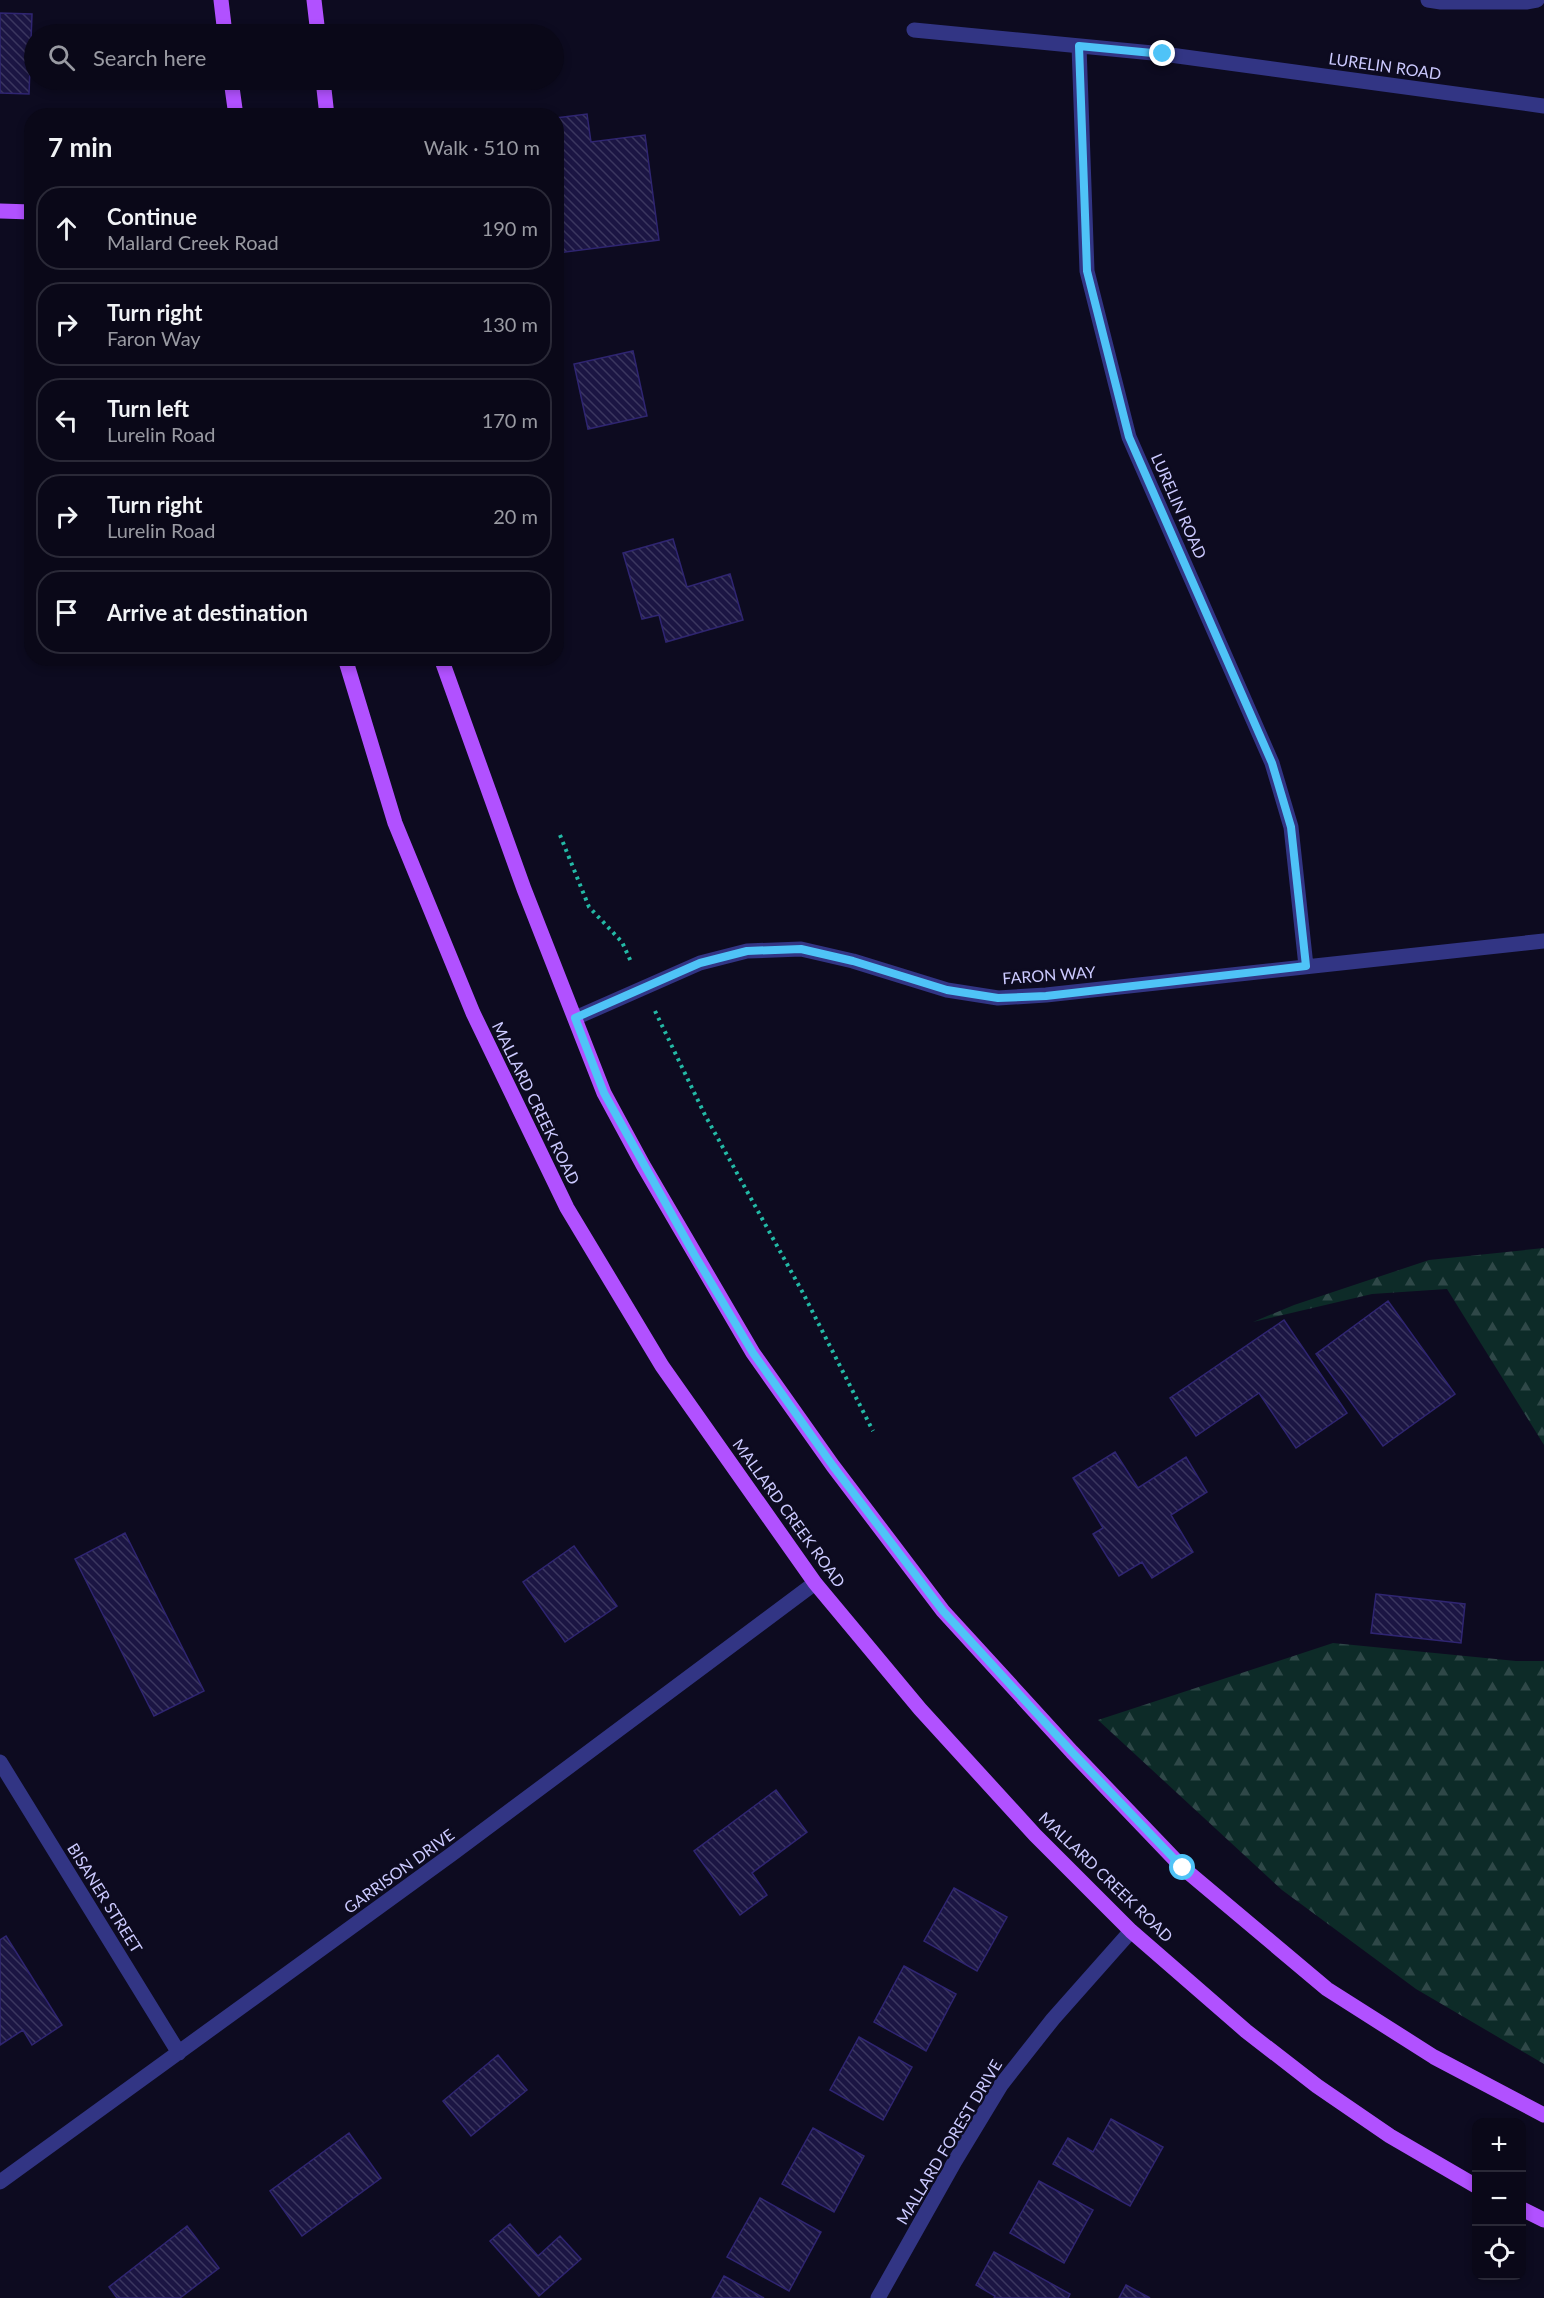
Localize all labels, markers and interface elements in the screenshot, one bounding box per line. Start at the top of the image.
search box [24,24,564,90]
route end [1149,40,1175,66]
icon: search [45,41,78,74]
text: Search here [93,44,206,71]
street label: LURELIN ROAD [1328,48,1442,83]
text: 7 min [48,131,112,163]
text: Walk · 510 m [424,135,540,159]
text: Continue [107,203,197,230]
icon: ahead [50,212,83,245]
text: 190 m [482,216,538,240]
text: Mallard Creek Road [107,230,279,254]
text: Turn right [107,299,202,326]
icon: right [50,308,83,341]
text: 130 m [482,312,538,336]
text: Faron Way [107,326,201,350]
text: Turn left [107,395,189,422]
icon: left [50,404,83,437]
text: 170 m [482,408,538,432]
text: Lurelin Road [107,422,215,446]
street label: LURELIN ROAD [1148,450,1211,561]
text: Turn right [107,491,202,518]
icon: right [50,500,83,533]
text: 20 m [493,504,538,528]
text: Lurelin Road [107,518,215,542]
icon: arrive [50,596,83,629]
text: Arrive at destination [107,599,308,626]
street label: FARON WAY [1002,962,1096,987]
street label: MALLARD CREEK ROAD [489,1018,584,1187]
street label: MALLARD CREEK ROAD [729,1435,850,1591]
street label: MALLARD CREEK ROAD [1036,1808,1177,1945]
street label: GARRISON DRIVE [340,1824,457,1917]
street label: BISANER STREET [64,1839,147,1957]
route start [1169,1854,1195,1880]
street label: MALLARD FOREST DRIVE [892,2056,1005,2228]
map controls [1472,2118,1526,2280]
button: + [1472,2118,1526,2172]
button: − [1472,2172,1526,2226]
button: locate [1472,2226,1526,2280]

